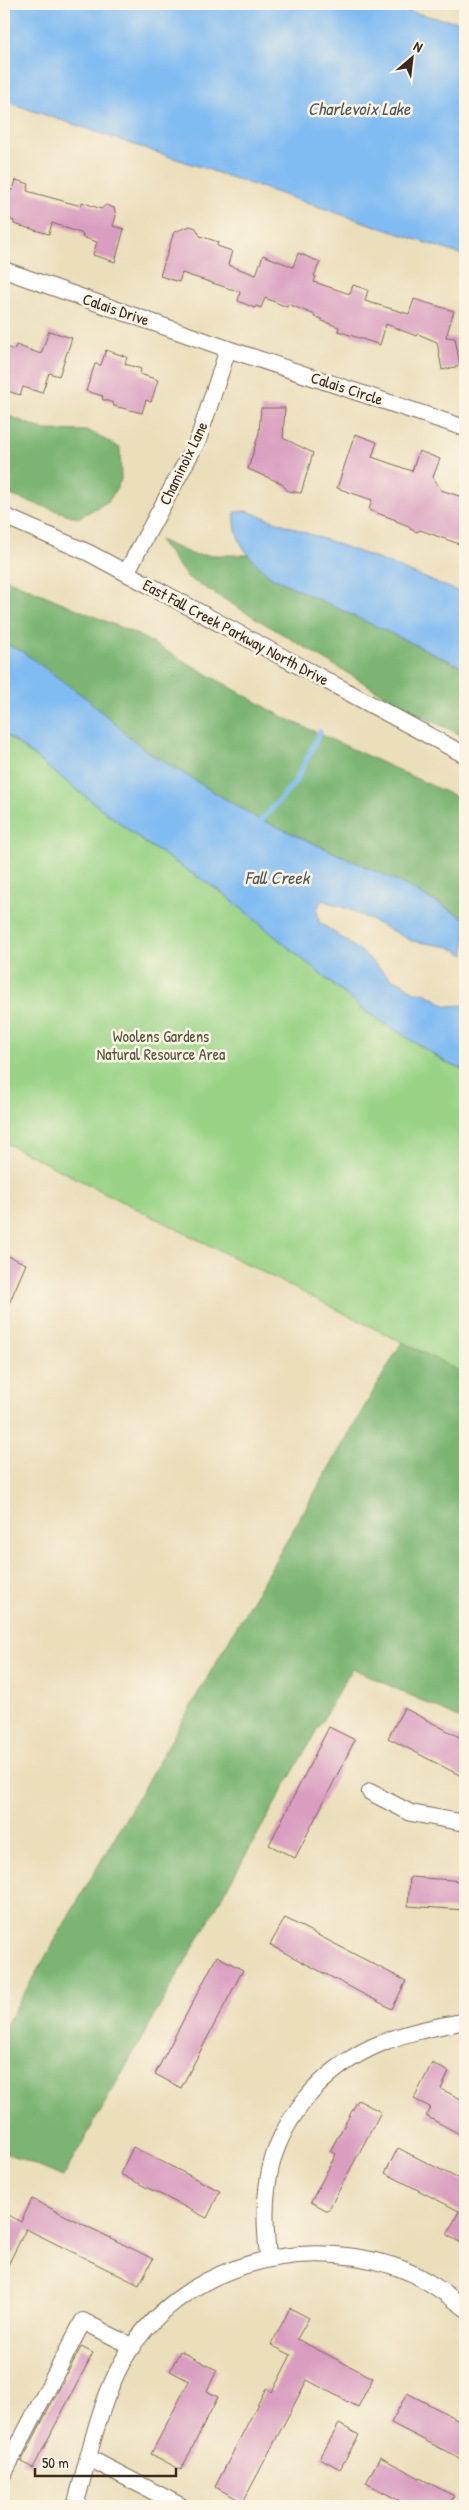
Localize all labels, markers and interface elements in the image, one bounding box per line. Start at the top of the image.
north arrow [386,32,436,82]
text: N [411,36,427,56]
water label: Charlevoix Lake [308,96,411,121]
street label: Calais Drive [80,287,153,331]
street label: Calais Circle [308,366,386,410]
street label: Chaminoix Lane [153,417,213,508]
street label: East Fall Creek Parkway North Drive [139,574,333,691]
water label: Fall Creek [245,865,311,890]
park label: Woolens Gardens Natural Resource Area [97,1025,225,1065]
scale bar [35,2445,176,2477]
text: 50 m [42,2452,69,2473]

